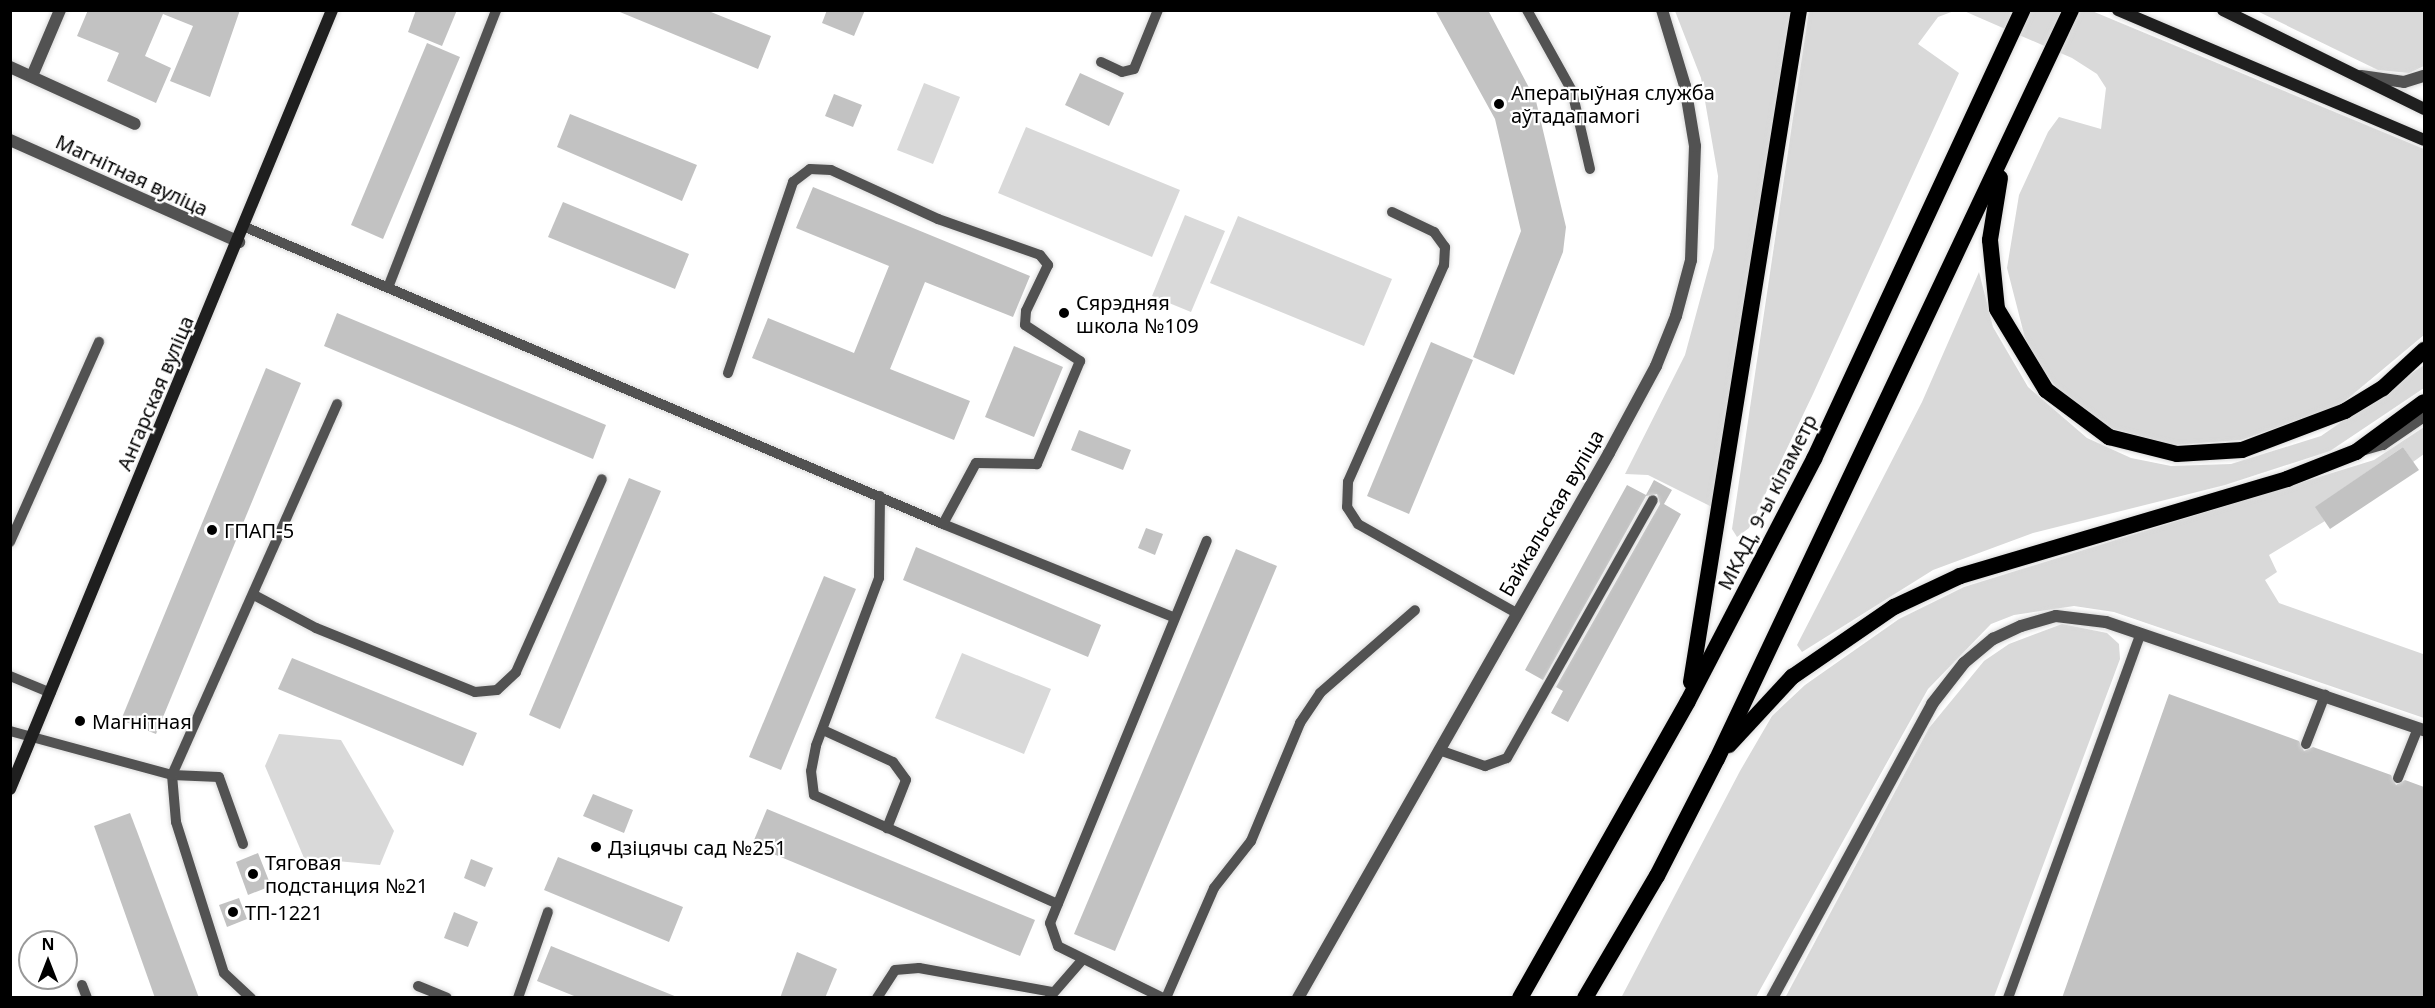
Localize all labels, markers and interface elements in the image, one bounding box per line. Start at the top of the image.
place label: Аператыўная служба аўтадапамогі [1511,80,1715,127]
marker: Аператыўная служба аўтадапамогі [1492,97,1506,111]
street label: Магнітная вуліца [52,129,212,221]
place label: Сярэдняя школа №109 [1076,290,1199,337]
marker: Сярэдняя школа №109 [1057,306,1071,320]
street label: Ангарская вуліца [112,312,198,474]
street label: МКАД, 9-ы кіламетр [1712,410,1822,594]
street label: Байкальская вуліца [1494,425,1608,601]
place label: ГПАП-5 [224,518,294,542]
marker: ГПАП-5 [205,523,219,537]
place label: Магнітная [92,709,192,733]
marker: Магнітная [73,714,87,728]
place label: Дзіцячы сад №251 [608,835,786,859]
marker: Дзіцячы сад №251 [589,840,603,854]
place label: Тяговая подстанция №21 [265,850,428,897]
marker: Тяговая подстанция №21 [246,867,260,881]
place label: ТП-1221 [245,900,323,924]
marker: ТП-1221 [226,905,240,919]
north arrow [18,930,78,990]
text: N [41,933,55,955]

